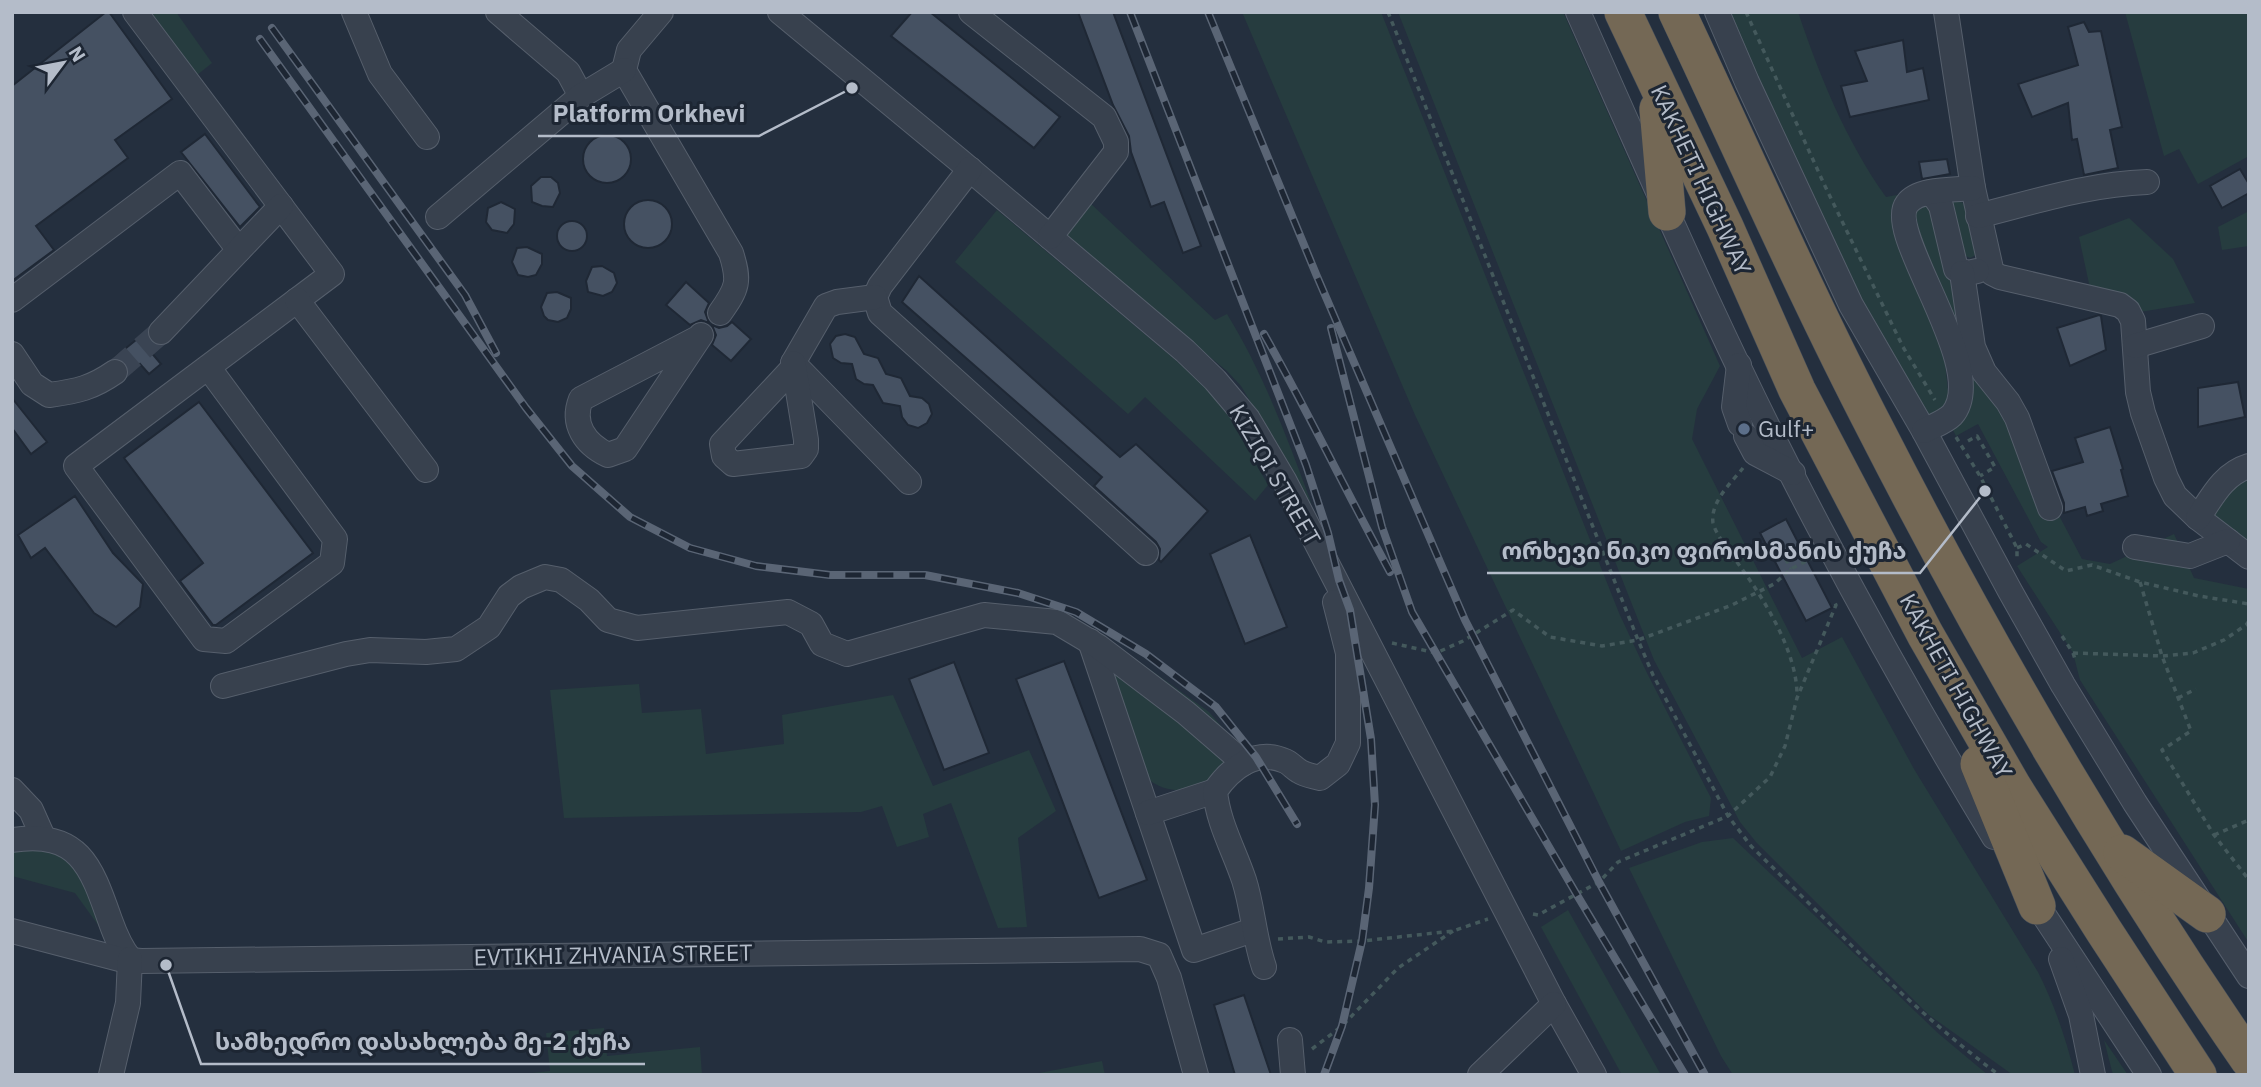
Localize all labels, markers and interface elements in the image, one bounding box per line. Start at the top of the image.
north arrow [28,28,98,98]
text: N [64,42,91,66]
street label: KAKHETI HIGHWAY [1645,80,1759,280]
callout: Platform Orkhevi [538,91,759,136]
text: Platform Orkhevi [553,97,745,129]
street label: KIZIQI STREET [1223,399,1328,550]
place label: Gulf+ [1758,413,1815,443]
marker: Gulf+ [1736,421,1752,437]
callout: ორხევი ნიკო ფიროსმანის ქუჩა [1487,528,1920,573]
text: ორხევი ნიკო ფიროსმანის ქუჩა [1501,534,1907,566]
street label: KAKHETI HIGHWAY [1894,588,2020,783]
street label: EVTIKHI ZHVANIA STREET [473,937,753,971]
callout: სამხედრო დასახლება მე-2 ქუჩა [201,1019,645,1064]
text: სამხედრო დასახლება მე-2 ქუჩა [215,1025,631,1057]

